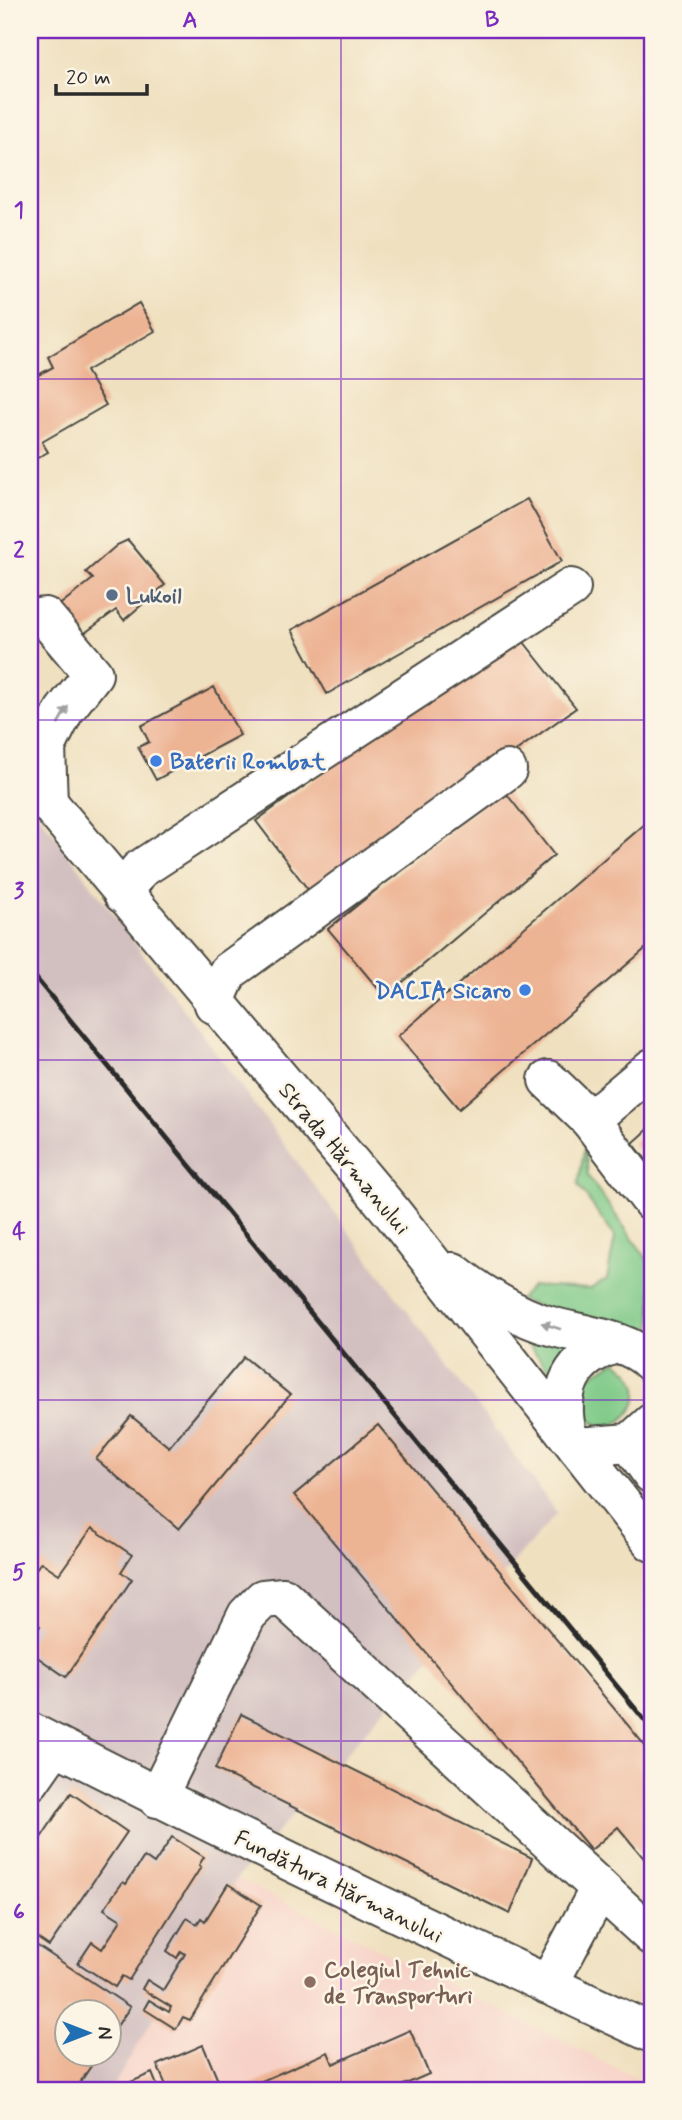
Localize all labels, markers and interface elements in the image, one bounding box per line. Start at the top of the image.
text: A [182,6,198,36]
text: B [485,6,500,36]
scale bar [56,52,147,96]
text: 20 m [66,64,111,92]
text: 1 [14,196,24,226]
text: 2 [13,536,25,566]
place label: Lukoil [126,582,182,612]
marker: Lukoil [104,587,120,603]
one-way arrow [57,706,69,725]
place label: Baterii Rombat [170,748,326,778]
marker: Baterii Rombat [148,753,164,769]
text: 3 [14,877,25,907]
place label: DACIA Sicaro [375,977,511,1007]
marker: DACIA Sicaro [517,982,533,998]
street label: Strada Hărmanului [271,1077,416,1242]
text: 4 [12,1217,26,1247]
one-way arrow [540,1320,561,1330]
text: 5 [12,1558,26,1588]
street label: Fundătura Hărmanului [229,1824,447,1951]
text: 6 [13,1898,25,1928]
place label: Colegiul Tehnic de Transporturi [324,1956,472,2012]
marker: Colegiul Tehnic de Transporturi [302,1974,318,1990]
north arrow [52,1997,122,2068]
text: N [91,2027,116,2039]

